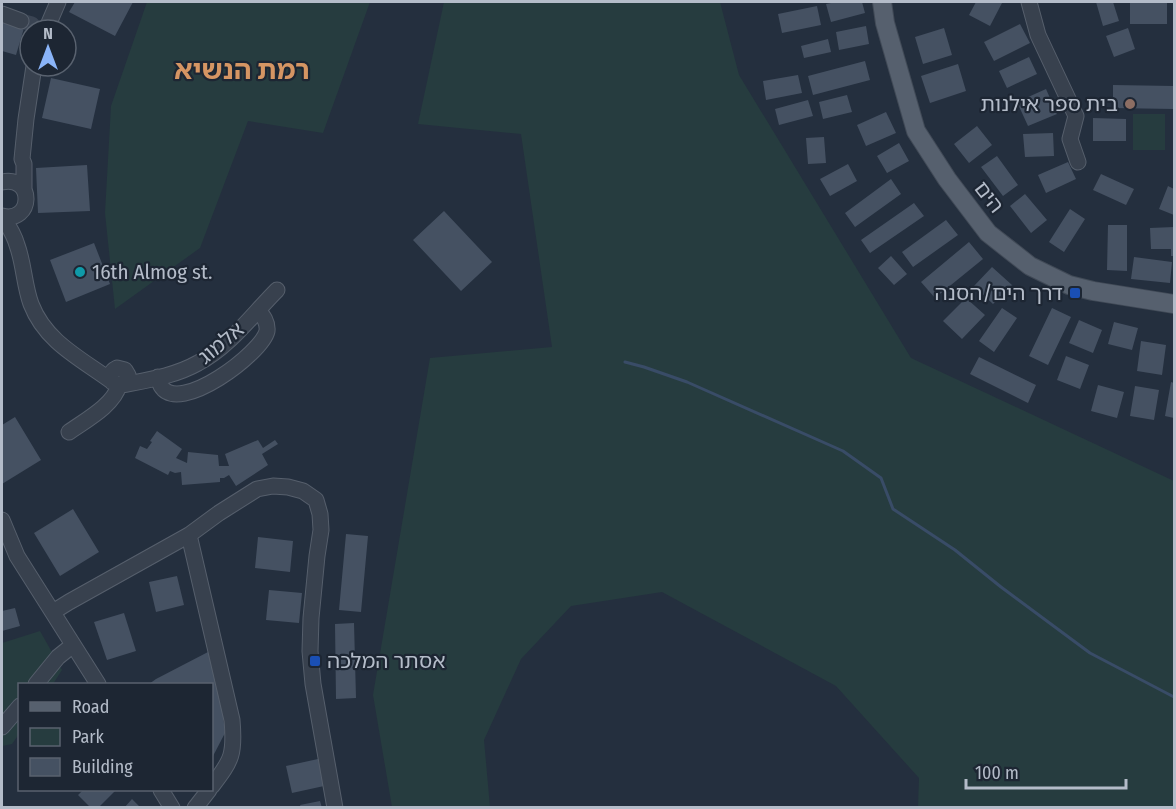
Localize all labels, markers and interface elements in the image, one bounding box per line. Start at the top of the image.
north arrow [18,18,78,78]
text: N [43,24,53,43]
district label: רמת הנשיא [174,54,310,86]
place label: בית ספר אילנות [980,91,1118,117]
marker: בית ספר אילנות [1123,97,1137,111]
street label: הים [969,176,1009,218]
place label: 16th Almog st. [92,259,212,285]
marker: 16th Almog st. [73,265,87,279]
place label: דרך הים/הסנה [935,280,1063,306]
marker: דרך הים/הסנה [1068,286,1082,300]
street label: אלמוג [193,316,249,370]
place label: אסתר המלכה [327,648,446,674]
marker: אסתר המלכה [308,654,322,668]
legend [18,683,213,791]
text: Road [72,696,109,718]
text: Park [72,726,105,748]
scale bar [966,752,1126,790]
text: Building [72,756,133,778]
text: 100 m [975,762,1019,784]

